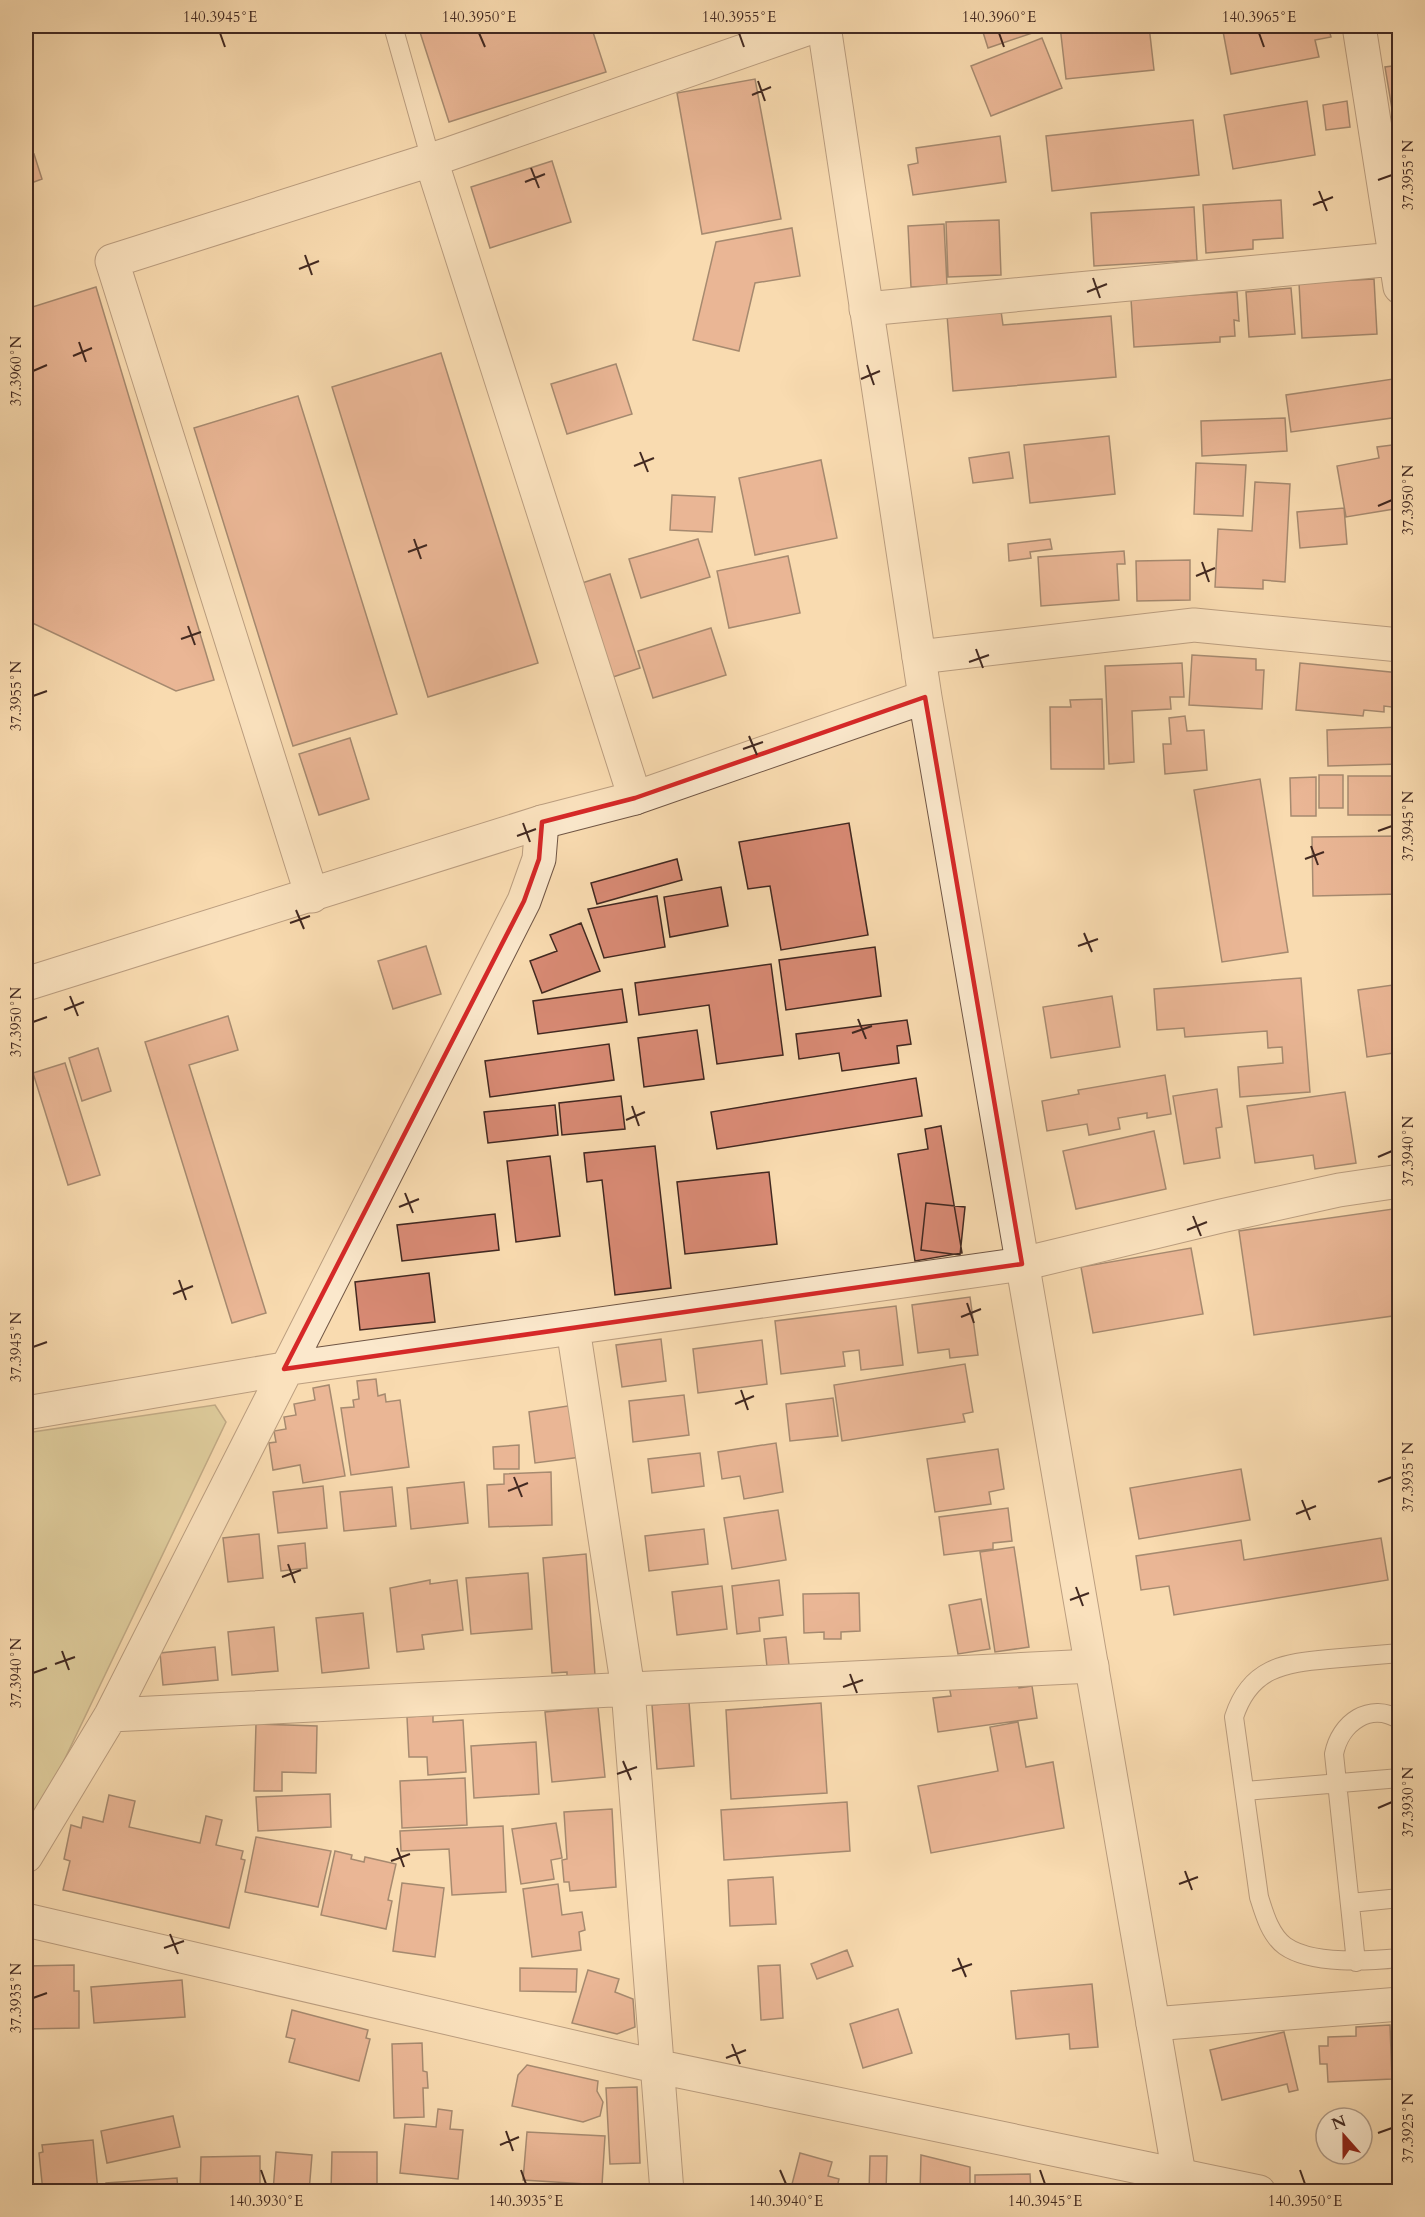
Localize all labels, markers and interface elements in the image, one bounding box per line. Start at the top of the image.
text: 140.3945°E [183,7,257,27]
text: 140.3950°E [442,7,516,27]
text: 140.3955°E [702,7,776,27]
text: 140.3960°E [962,7,1036,27]
text: 140.3965°E [1222,7,1296,27]
text: 37.3955°N [1398,140,1418,210]
text: 37.3960°N [6,336,26,406]
text: 37.3950°N [1398,465,1418,535]
text: 37.3955°N [6,661,26,731]
text: 37.3945°N [1398,791,1418,861]
text: 37.3950°N [6,987,26,1057]
text: 37.3940°N [1398,1116,1418,1186]
text: 37.3945°N [6,1312,26,1382]
text: 37.3935°N [1398,1442,1418,1512]
text: 37.3940°N [6,1638,26,1708]
text: 37.3930°N [1398,1767,1418,1837]
text: 37.3935°N [6,1963,26,2033]
text: 37.3925°N [1398,2093,1418,2163]
north arrow [1314,2106,1374,2166]
text: N [1329,2110,1350,2136]
text: 140.3930°E [229,2191,303,2211]
text: 140.3935°E [489,2191,563,2211]
text: 140.3940°E [749,2191,823,2211]
text: 140.3945°E [1008,2191,1082,2211]
text: 140.3950°E [1268,2191,1342,2211]

